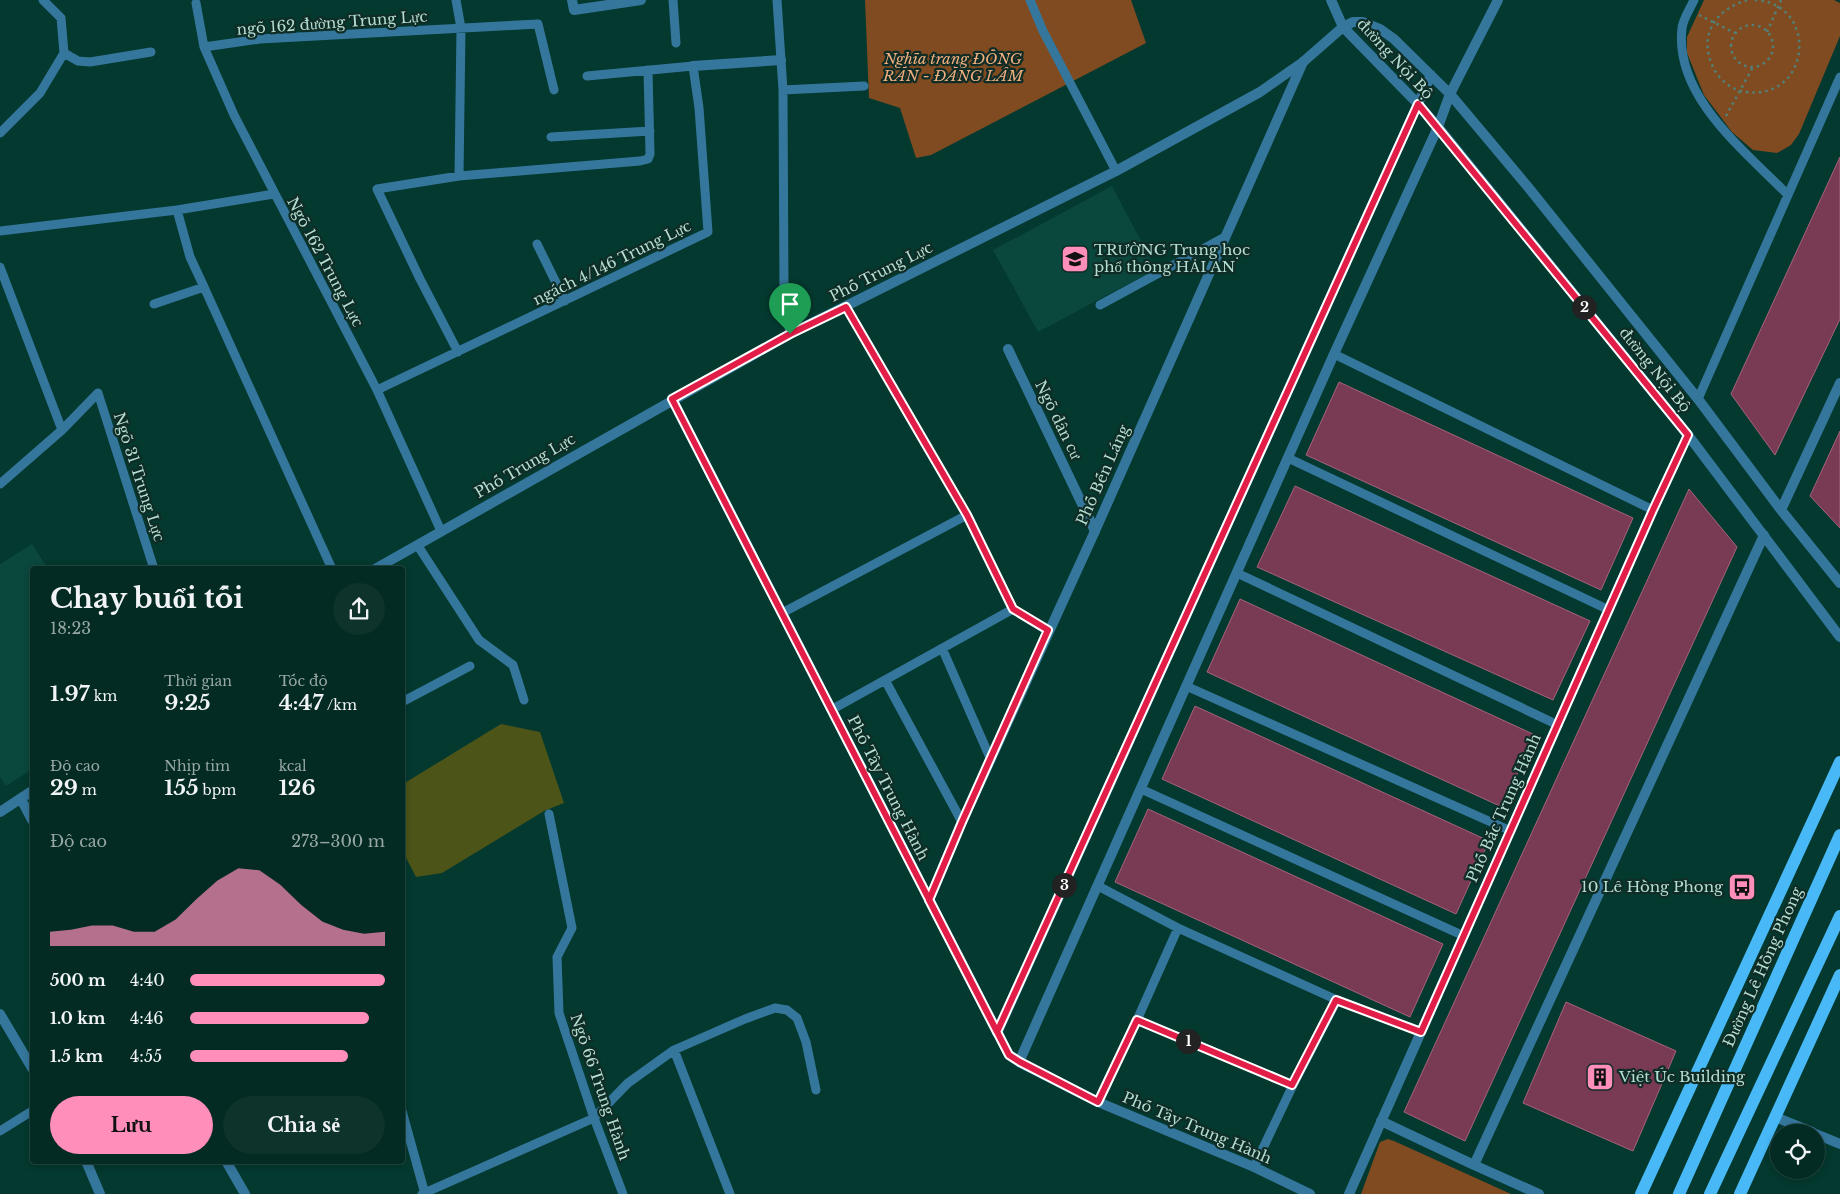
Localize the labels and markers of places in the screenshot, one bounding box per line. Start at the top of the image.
place label: TRƯỜNG Trung học phổ thông HẢI AN [1094,240,1250,276]
school or university icon: TRƯỜNG Trung học phổ thông HẢI AN [1060,244,1090,274]
pin [769,283,811,334]
pin: 2 [1572,294,1596,320]
pin: 3 [1052,872,1076,898]
bus stop icon: 10 Lê Hồng Phong [1727,872,1757,902]
place label: 10 Lê Hồng Phong [1581,877,1724,896]
pin: 1 [1176,1028,1200,1054]
building icon: Việt Úc Building [1585,1062,1615,1092]
place label: Việt Úc Building [1618,1067,1746,1086]

